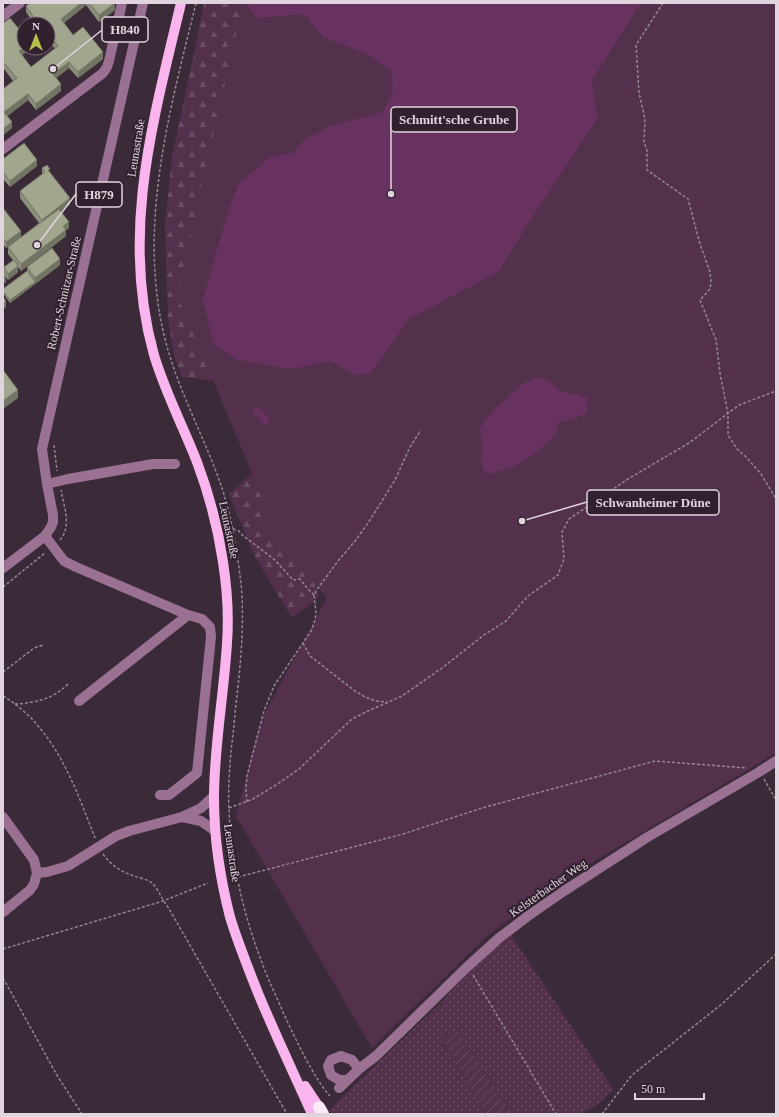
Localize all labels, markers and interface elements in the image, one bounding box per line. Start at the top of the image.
north arrow [16,16,56,56]
callout: H840 [102,17,148,42]
text: N [32,20,40,32]
text: H840 [110,22,140,37]
callout: Schmitt'sche Grube [391,107,517,132]
text: Schmitt'sche Grube [399,112,509,127]
street label: Leunastraße [124,118,148,178]
callout: H879 [76,182,122,207]
text: H879 [84,187,114,202]
street label: Robert-Schnitzer-Straße [44,235,84,351]
callout: Schwanheimer Düne [587,490,719,515]
text: Schwanheimer Düne [596,495,711,510]
street label: Leunastraße [216,500,242,560]
street label: Leunastraße [221,823,243,883]
street label: Kelsterbacher Weg [507,856,589,920]
scale bar [635,1075,704,1101]
text: 50 m [641,1082,666,1096]

